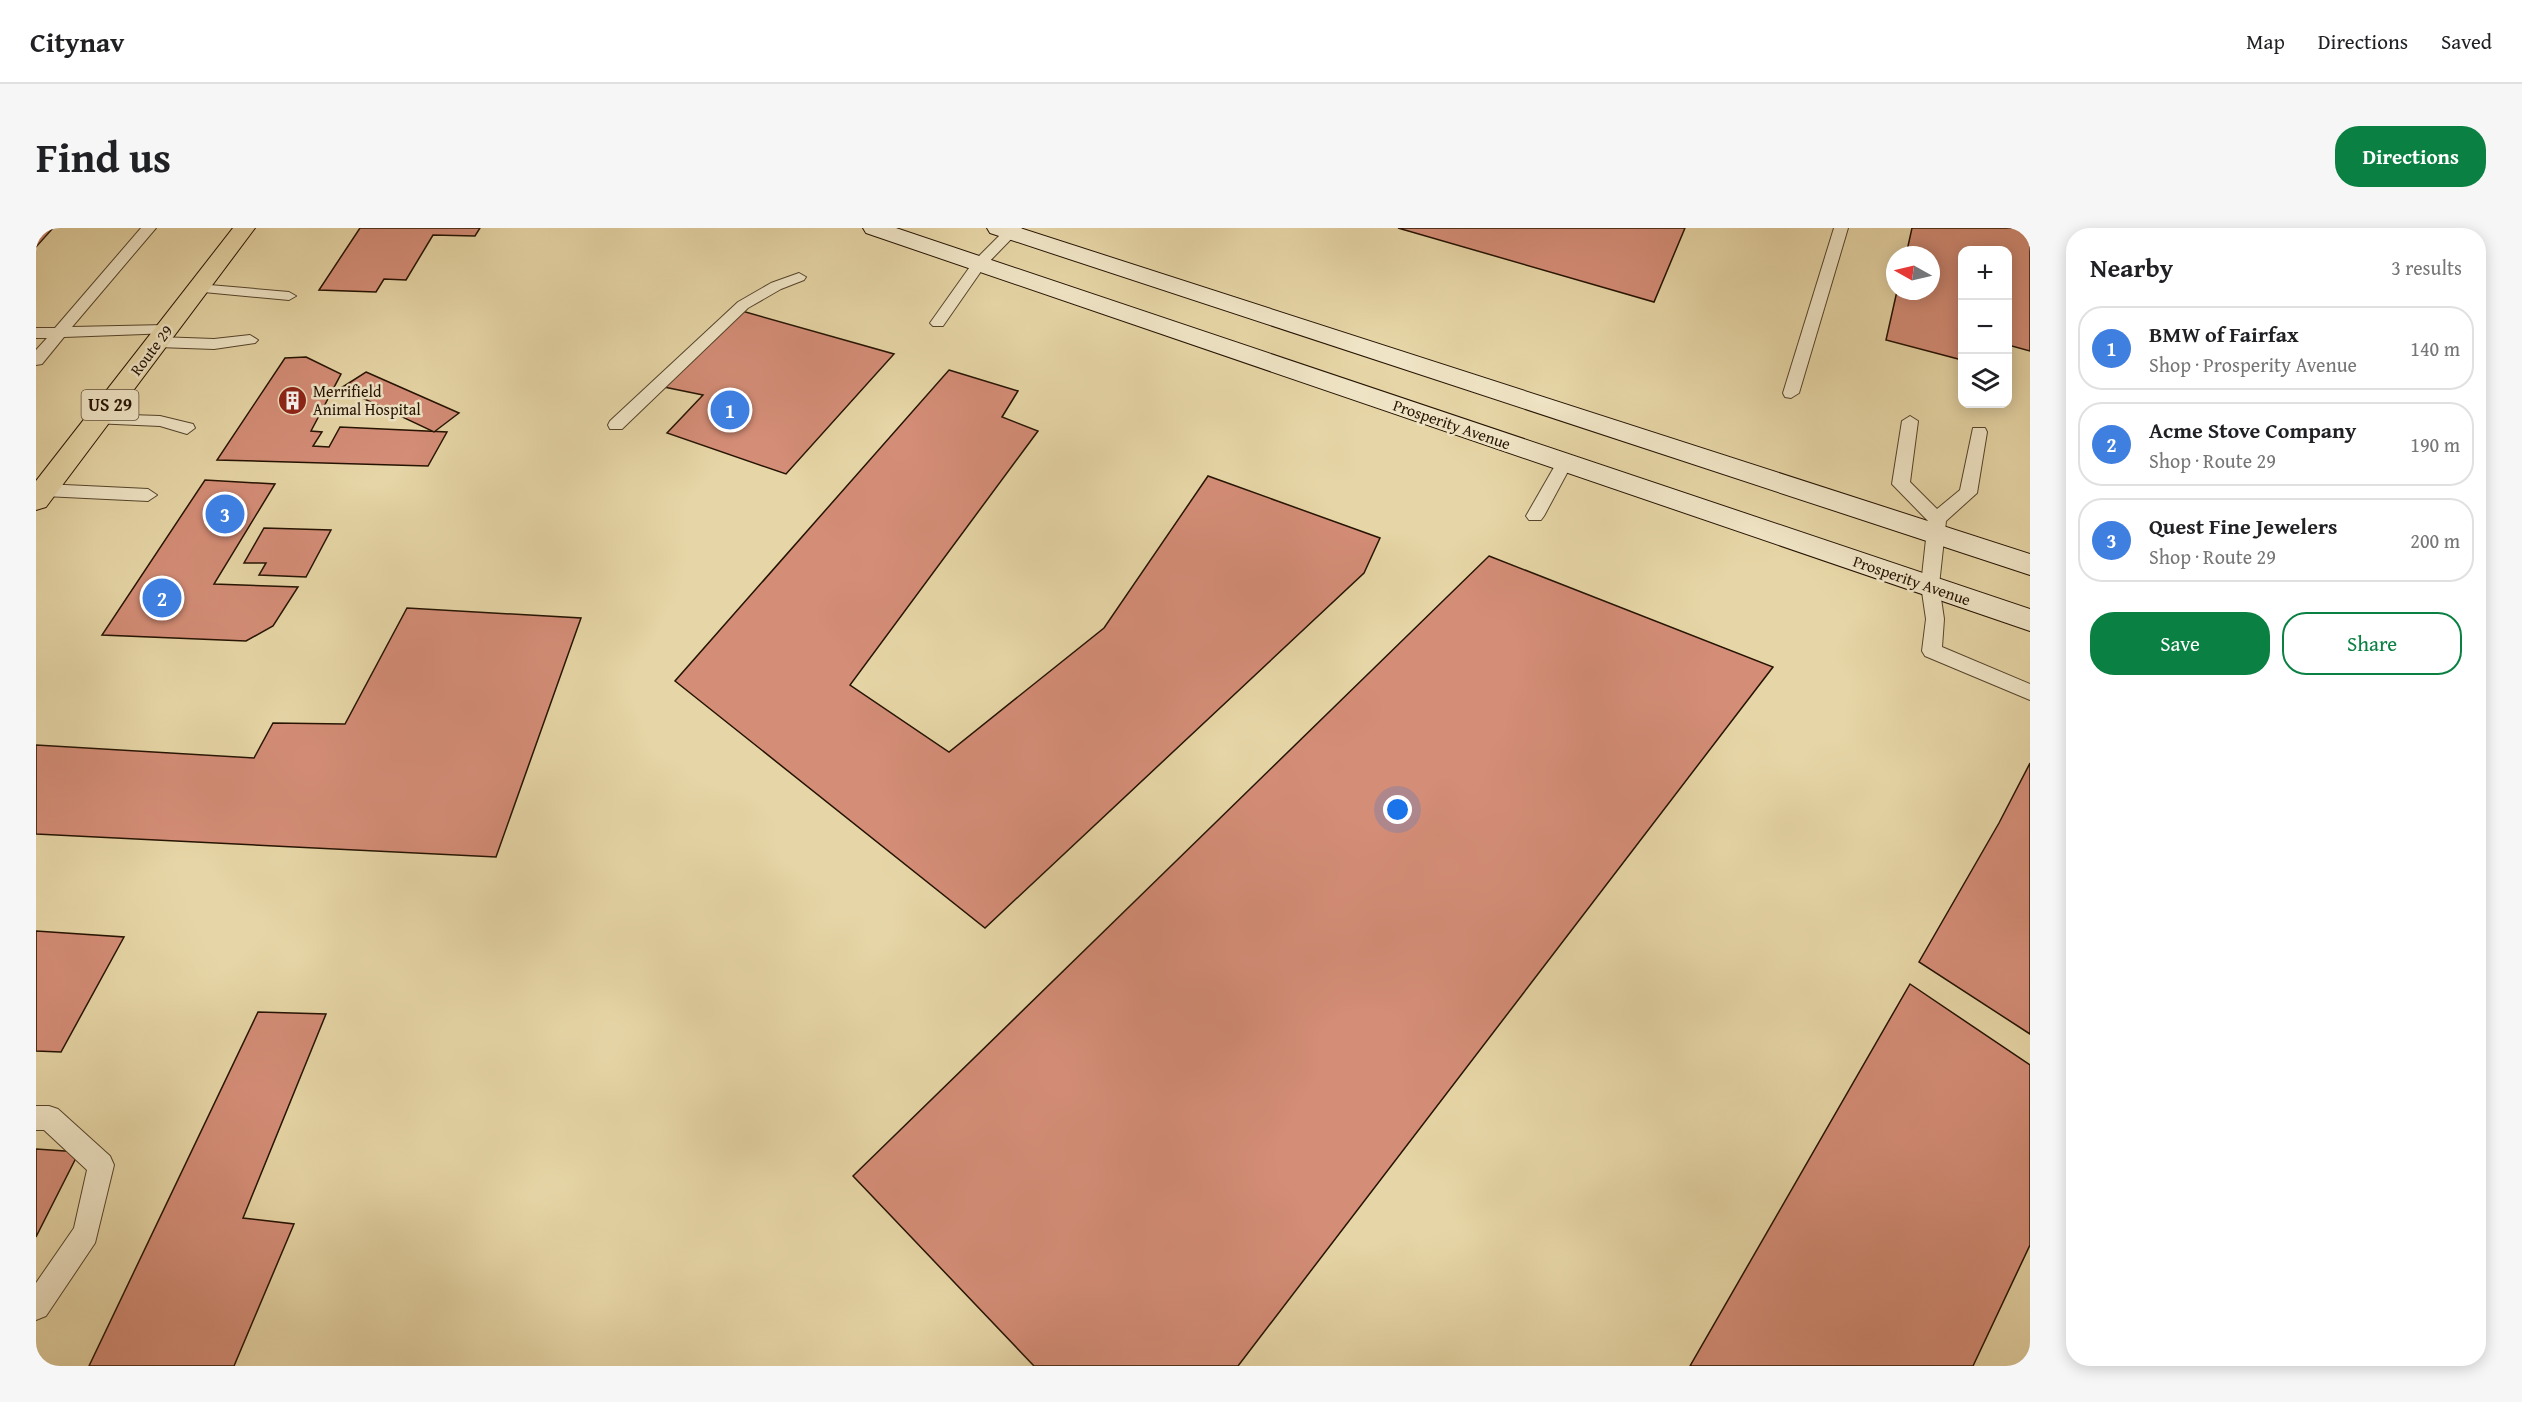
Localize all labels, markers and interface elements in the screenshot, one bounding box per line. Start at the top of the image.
text: Citynav [30,21,124,62]
text: Map [2246,26,2285,57]
text: Directions [2318,26,2408,57]
text: Saved [2441,26,2492,57]
text: Find us [36,126,171,187]
button: Directions [2335,126,2486,187]
north arrow [1886,246,1940,300]
map controls [1958,246,2012,408]
button: + [1958,246,2012,300]
text: Nearby [2090,248,2173,287]
text: 3 results [2391,253,2462,282]
button: − [1958,300,2012,354]
text: BMW of Fairfax [2149,318,2299,350]
street label: Route 29 [124,319,178,380]
text: 1 [2106,334,2117,363]
text: 140 m [2410,334,2460,363]
text: Shop · Prosperity Avenue [2149,350,2357,379]
button: layers [1958,354,2012,408]
place label: Merrifield Animal Hospital [313,379,421,421]
building icon: Merrifield Animal Hospital [276,384,308,416]
pin: 1 [710,388,750,432]
road number: US 29 [82,390,139,420]
street label: Prosperity Avenue [1390,393,1514,455]
text: Acme Stove Company [2149,414,2356,446]
text: 2 [2106,430,2117,459]
text: 190 m [2410,430,2460,459]
text: Shop · Route 29 [2149,446,2276,475]
pin: 3 [206,492,244,536]
text: Quest Fine Jewelers [2149,510,2338,542]
text: 3 [2106,526,2117,555]
text: 200 m [2410,526,2460,555]
text: Shop · Route 29 [2149,542,2276,571]
street label: Prosperity Avenue [1850,549,1974,611]
pin: 2 [142,576,182,620]
button: Save [2090,612,2270,675]
button: Share [2282,612,2462,675]
your location [1383,795,1412,824]

